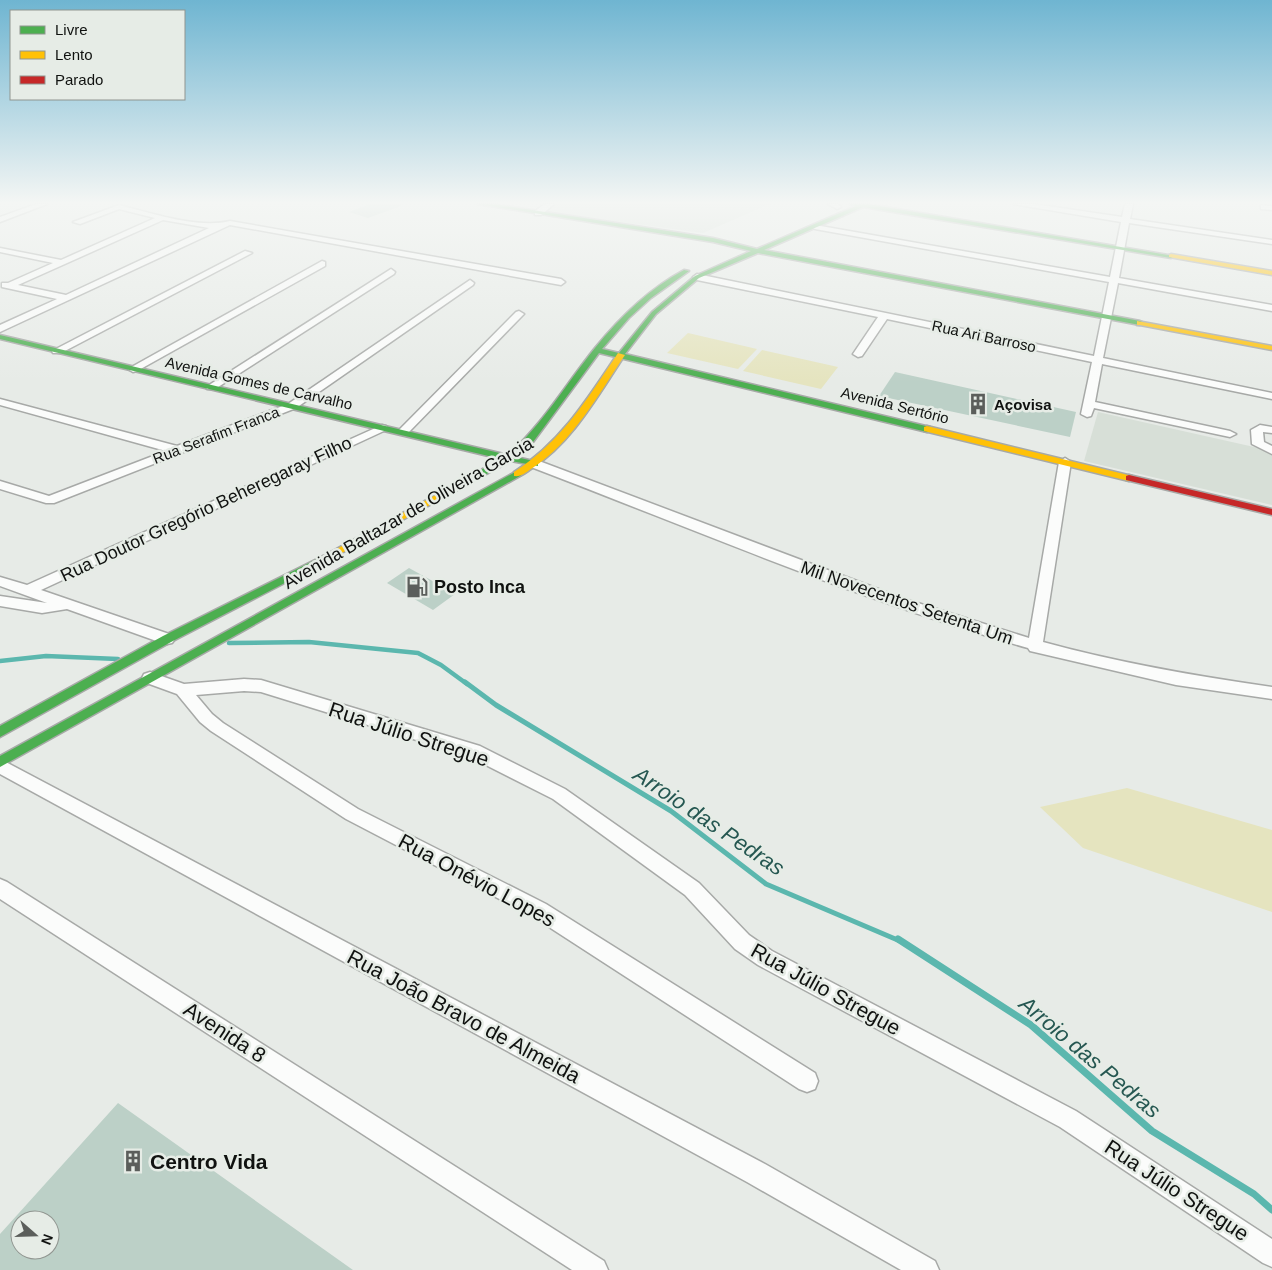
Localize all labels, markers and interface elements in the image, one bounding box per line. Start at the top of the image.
legend [10,10,185,100]
text: Livre [55,21,88,38]
text: Lento [55,46,93,63]
text: Parado [55,71,103,88]
street label: Rua Ari Barroso [930,317,1038,355]
street label: Avenida Gomes de Carvalho [164,353,354,413]
street label: Avenida Sertório [839,383,951,427]
building icon: Açovisa [965,391,991,417]
place label: Açovisa [994,396,1052,413]
street label: Rua Serafim Franca [150,403,282,467]
street label: Rua Doutor Gregório Beheregaray Filho [57,432,355,586]
street label: Avenida Baltazar de Oliveira Garcia [280,433,537,593]
street label: Mil Novecentos Setenta Um [798,557,1016,649]
fuel station icon: Posto Inca [404,574,430,600]
place label: Posto Inca [434,577,526,597]
street label: Rua Júlio Stregue [326,697,492,771]
water label: Arroio das Pedras [627,760,789,881]
street label: Rua Onévio Lopes [395,829,559,931]
street label: Rua Júlio Stregue [747,938,905,1040]
street label: Rua João Bravo de Almeida [344,945,585,1087]
water label: Arroio das Pedras [1013,990,1165,1123]
street label: Avenida 8 [180,997,270,1067]
street label: Rua Júlio Stregue [1101,1135,1253,1245]
building icon: Centro Vida [120,1148,146,1174]
place label: Centro Vida [150,1150,268,1173]
north arrow [10,1210,60,1260]
text: N [38,1232,56,1247]

